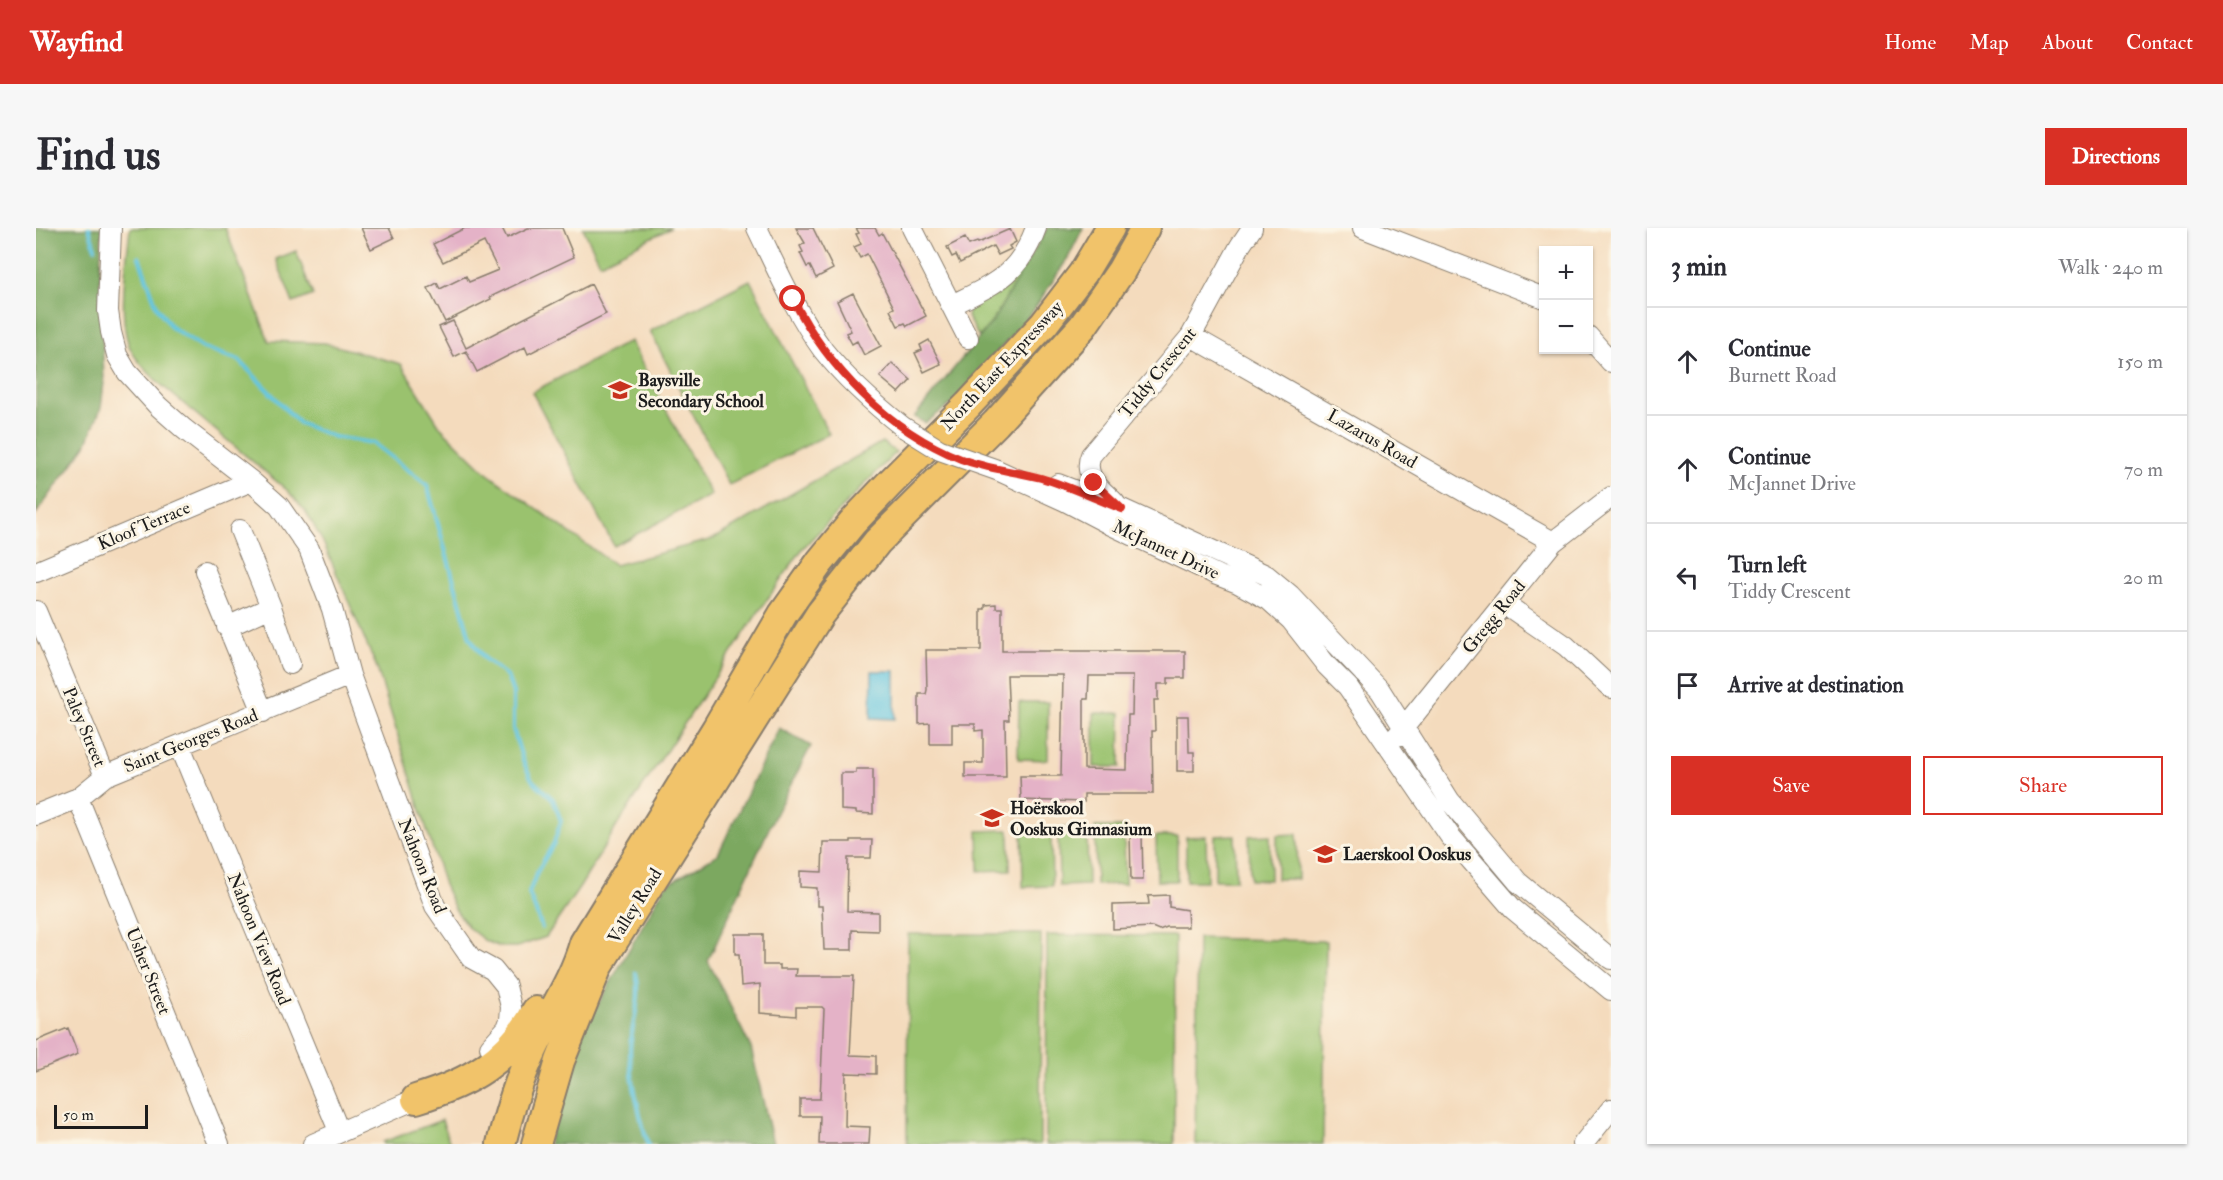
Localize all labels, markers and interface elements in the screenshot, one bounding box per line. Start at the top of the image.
text: Wayfind [30,25,123,60]
text: Home [1884,29,1936,56]
text: Map [1969,29,2009,56]
text: About [2042,29,2093,56]
text: Contact [2126,29,2193,56]
button: Directions [2045,128,2187,185]
text: Find us [36,130,160,182]
map controls [1539,246,1593,354]
button: + [1539,246,1593,300]
text: 3 min [1671,251,1727,283]
text: Walk · 240 m [2058,255,2163,280]
route start [779,285,805,311]
street label: North East Expressway [936,296,1069,436]
button: − [1539,300,1593,354]
street label: Tiddy Crescent [1114,323,1202,423]
text: Continue [1728,335,1811,363]
icon: ahead [1671,345,1704,378]
text: 150 m [2117,349,2163,374]
text: Burnett Road [1728,363,1837,388]
place label: Baysville Secondary School [638,369,764,413]
school or university icon: Baysville Secondary School [607,377,633,403]
street label: Lazarus Road [1323,404,1421,474]
text: Continue [1728,443,1811,471]
icon: ahead [1671,453,1704,486]
text: 70 m [2124,457,2163,482]
route end [1080,469,1106,495]
text: McJannet Drive [1728,471,1856,496]
street label: Kloof Terrace [94,496,194,556]
street label: McJannet Drive [1109,515,1223,585]
text: Turn left [1728,551,1807,579]
icon: left [1671,561,1704,594]
text: 20 m [2123,565,2163,590]
street label: Gregg Road [1457,575,1531,659]
text: Tiddy Crescent [1728,579,1851,604]
icon: arrive [1671,669,1704,702]
text: Arrive at destination [1728,671,1904,699]
street label: Paley Street [57,684,111,771]
street label: Saint Georges Road [120,704,262,778]
button: Save [1671,756,1911,815]
button: Share [1923,756,2163,815]
place label: Hoërskool Ooskus Gimnasium [1010,797,1153,841]
school or university icon: Hoërskool Ooskus Gimnasium [979,805,1005,831]
street label: Nahoon Road [393,815,452,917]
school or university icon: Laerskool Ooskus [1312,841,1338,867]
place label: Laerskool Ooskus [1343,843,1471,866]
street label: Valley Road [603,864,667,948]
street label: Nahoon View Road [222,870,296,1008]
street label: Usher Street [120,924,176,1018]
scale bar [54,1102,148,1130]
text: 50 m [63,1105,94,1125]

